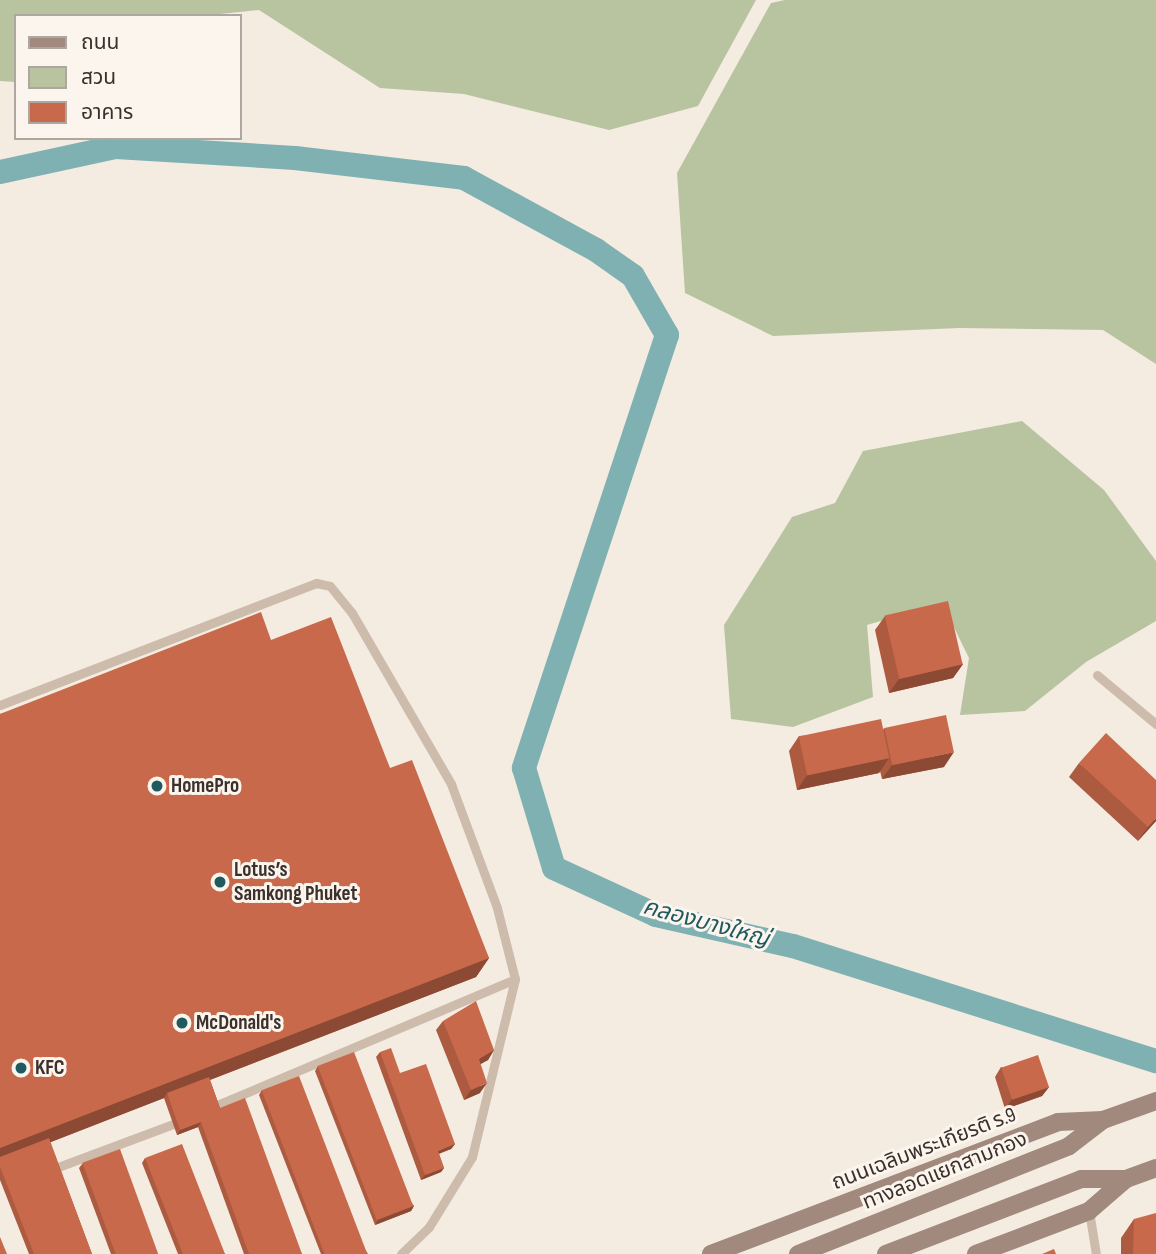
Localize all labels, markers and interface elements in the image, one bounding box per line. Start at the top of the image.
legend [14,14,242,140]
text: ถนน [81,30,119,55]
text: สวน [81,65,116,90]
text: อาคาร [81,100,133,125]
place label: HomePro [171,773,239,799]
marker: HomePro [149,778,165,794]
place label: Lotus’s Samkong Phuket [234,857,357,907]
marker: Lotus’s Samkong Phuket [212,874,228,890]
water label: คลองบางใหญ่ [640,893,772,953]
place label: McDonald's [196,1010,281,1036]
marker: McDonald's [174,1015,190,1031]
place label: KFC [35,1055,65,1081]
marker: KFC [13,1060,29,1076]
street label: ถนนเฉลิมพระเกียรติ ร.9 [828,1102,1020,1196]
street label: ทางลอดแยกสามกอง [859,1126,1031,1216]

